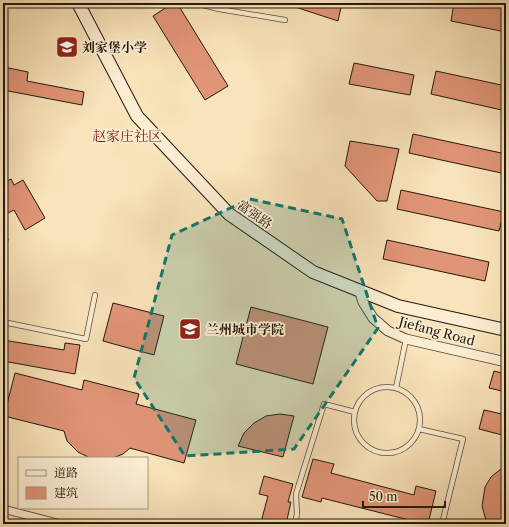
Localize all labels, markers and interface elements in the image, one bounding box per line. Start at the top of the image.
school or university icon: 刘家堡小学 [54,34,80,60]
place label: 刘家堡小学 [82,39,147,55]
district label: 赵家庄社区 [92,127,162,145]
street label: 富强路 [234,196,276,232]
street label: Jiefang Road [395,313,477,349]
school or university icon: 兰州城市学院 [177,316,203,342]
place label: 兰州城市学院 [206,321,284,337]
legend [18,457,148,509]
text: 道路 [54,465,78,480]
scale bar [363,483,445,509]
text: 建筑 [54,485,78,500]
text: 50 m [369,489,398,504]

